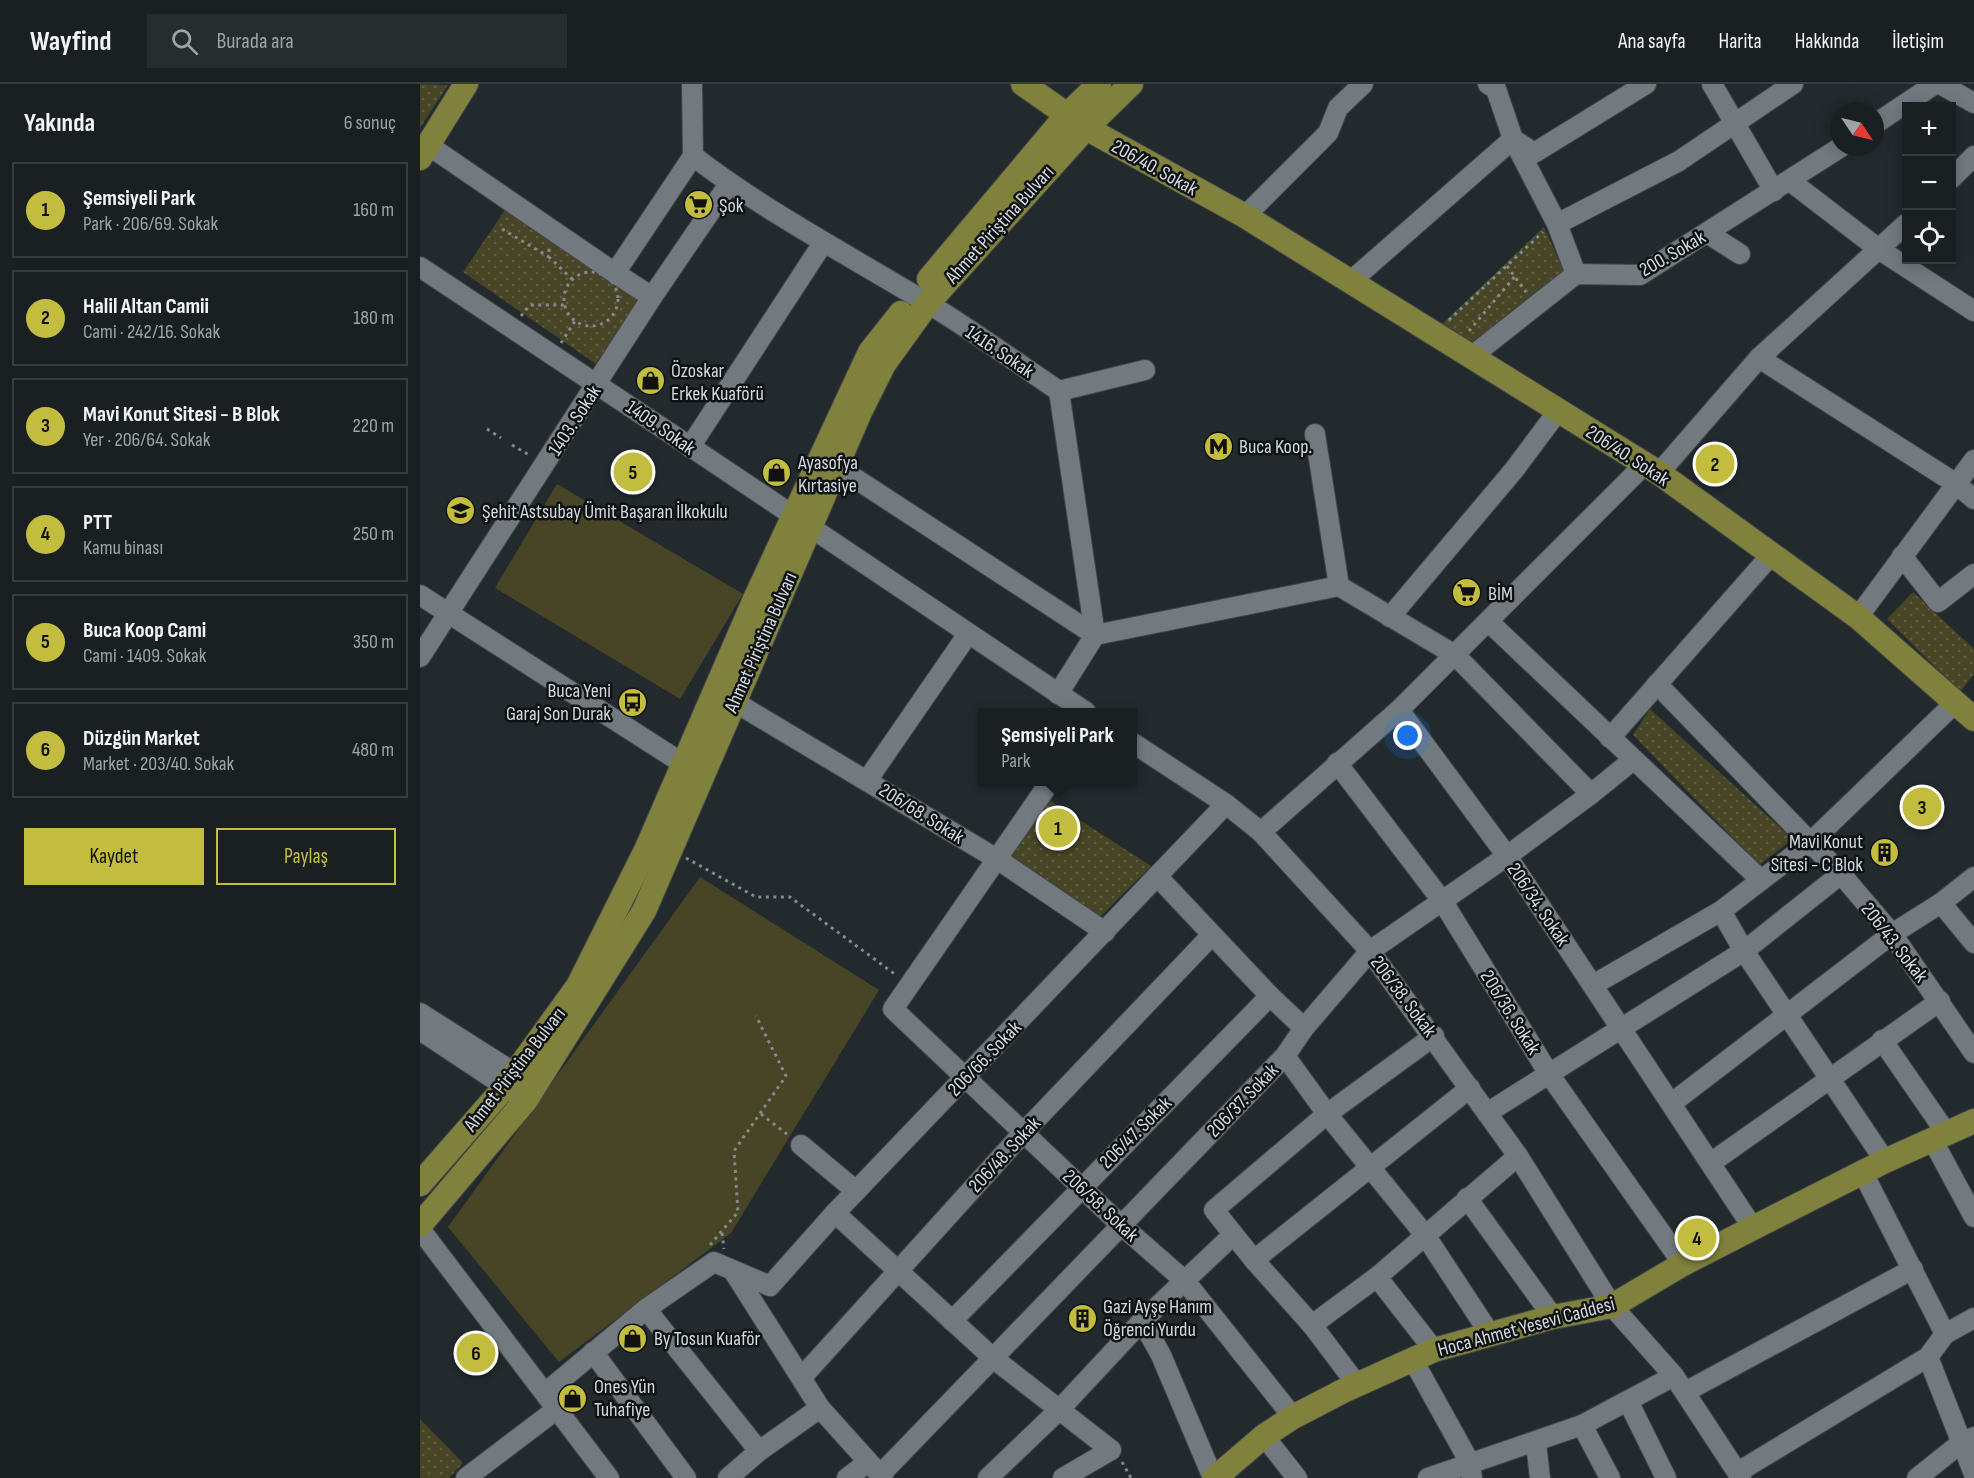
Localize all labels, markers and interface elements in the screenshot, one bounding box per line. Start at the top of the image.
search box [147,14,567,68]
text: Wayfind [30,25,111,58]
icon: search [168,25,201,58]
text: Burada ara [216,28,294,55]
text: Ana sayfa [1618,29,1686,54]
text: Harita [1719,29,1762,54]
text: Hakkında [1795,29,1859,54]
text: İletişim [1892,29,1944,54]
north arrow [1830,102,1884,156]
map controls [1902,102,1956,264]
button: + [1902,102,1956,156]
text: Yakında [24,108,95,139]
text: 6 sonuç [344,111,396,135]
street label: 206/40. Sokak [1107,134,1202,201]
button: − [1902,156,1956,210]
street label: Ahmet Piriştina Bulvarı [940,160,1059,290]
text: Şemsiyeli Park [83,185,196,212]
supermarket icon: Şok [682,189,714,221]
place label: Şok [719,194,744,218]
text: 1 [42,198,49,222]
text: 160 m [353,198,394,222]
button: locate [1902,210,1956,264]
text: Park · 206/69. Sokak [83,212,218,236]
street label: 200. Sokak [1635,225,1710,282]
text: Halil Altan Camii [83,293,209,320]
text: 2 [41,306,50,330]
text: 180 m [353,306,394,330]
text: Cami · 242/16. Sokak [83,320,220,344]
street label: 1416. Sokak [961,320,1039,384]
place label: Özoskar Erkek Kuaförü [671,359,764,406]
shop icon: Özoskar Erkek Kuaförü [634,365,666,397]
street label: 1403. Sokak [543,380,607,460]
street label: 1409. Sokak [621,395,700,461]
text: Mavi Konut Sitesi - B Blok [83,401,280,428]
text: 3 [41,414,50,438]
text: 220 m [353,414,394,438]
street label: 206/40. Sokak [1581,420,1674,492]
text: Yer · 206/64. Sokak [83,428,210,452]
metro station icon: Buca Koop. [1202,430,1234,462]
place label: Buca Koop. [1239,435,1312,459]
pin: 2 [1696,442,1734,487]
pin: 5 [614,450,652,494]
place label: Ayasofya Kırtasiye [797,451,858,498]
shop icon: Ayasofya Kırtasiye [761,457,793,489]
school or university icon: Şehit Astsubay Ümit Başaran İlkokulu [445,495,477,527]
place label: Şehit Astsubay Ümit Başaran İlkokulu [482,500,728,524]
text: PTT [83,509,112,536]
text: 4 [41,522,50,546]
text: 250 m [353,522,394,546]
text: Kamu binası [83,536,163,560]
street label: Ahmet Piriştina Bulvarı [719,568,803,717]
supermarket icon: BİM [1451,577,1483,609]
place label: BİM [1488,582,1513,606]
text: Buca Koop Cami [83,617,206,644]
text: 5 [41,630,50,654]
text: 350 m [353,630,394,654]
text: Cami · 1409. Sokak [83,644,206,668]
place label: Buca Yeni Garaj Son Durak [506,679,611,726]
bus stop icon: Buca Yeni Garaj Son Durak [616,686,648,718]
popup [978,708,1137,786]
your location [1393,721,1422,750]
text: Şemsiyeli Park [1001,722,1114,749]
text: Düzgün Market [83,725,200,752]
text: 6 [41,738,50,762]
text: 480 m [352,738,394,762]
text: Park [1001,749,1030,773]
text: Market · 203/40. Sokak [83,752,234,776]
street label: 206/68. Sokak [874,778,969,850]
pin: 3 [1902,784,1942,830]
pin: 1 [1038,806,1078,850]
button: Kaydet [24,828,204,885]
button: Paylaş [216,828,396,885]
place label: Mavi Konut Sitesi - C Blok [1771,830,1863,877]
building icon: Mavi Konut Sitesi - C Blok [1868,837,1900,869]
street label: 206/34. Sokak [1502,858,1575,951]
street label: 206/43. Sokak [1856,898,1933,988]
street label: 206/38. Sokak [1365,951,1442,1042]
street label: 206/36. Sokak [1475,966,1546,1060]
street label: Ahmet Piriştina Bulvarı [458,1003,571,1137]
street label: 206/66. Sokak [943,1016,1027,1101]
street label: 206/37. Sokak [1202,1059,1284,1143]
street label: 206/47. Sokak [1095,1091,1177,1174]
street label: 206/48. Sokak [964,1112,1046,1198]
street label: 206/58. Sokak [1057,1164,1144,1247]
pin: 4 [1678,1216,1716,1260]
street label: Hoca Ahmet Yesevi Caddesi [1435,1292,1617,1362]
place label: Gazi Ayşe Hanım Öğrenci Yurdu [1103,1295,1212,1342]
building icon: Gazi Ayşe Hanım Öğrenci Yurdu [1066,1302,1098,1334]
shop icon: By Tosun Kuaför [617,1322,649,1354]
place label: By Tosun Kuaför [654,1327,761,1351]
pin: 6 [456,1330,496,1376]
place label: Ones Yün Tuhafiye [594,1375,655,1422]
shop icon: Ones Yün Tuhafiye [557,1382,589,1414]

